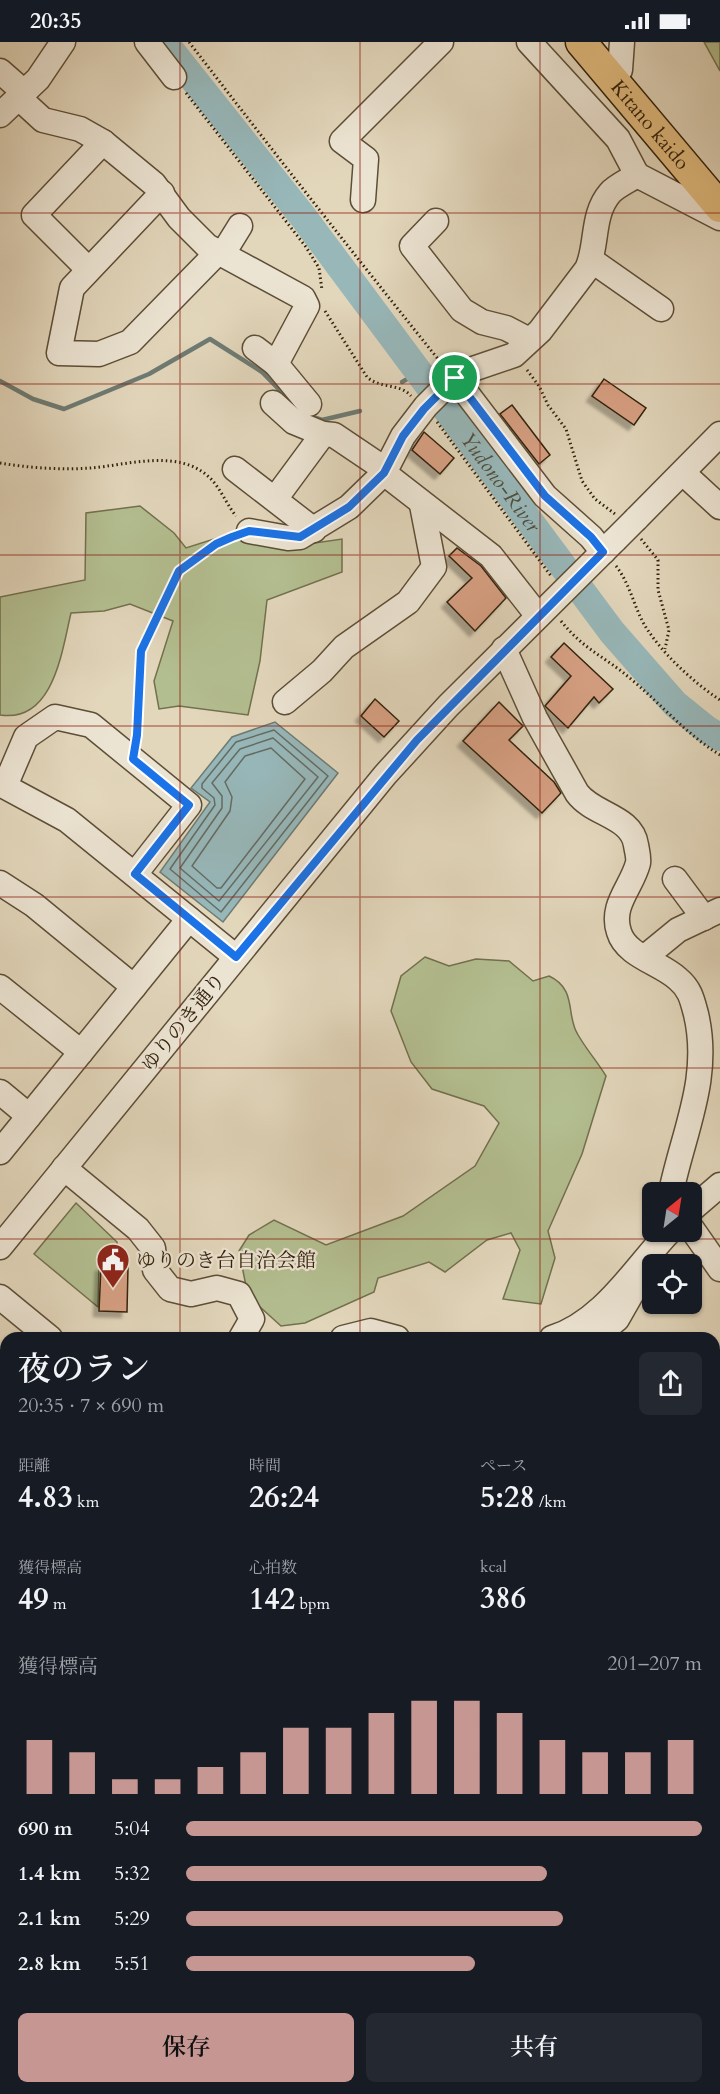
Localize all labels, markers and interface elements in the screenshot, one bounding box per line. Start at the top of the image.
text: 20:35 [30,6,81,36]
street label: Kitano kaido [605,74,696,176]
pin [429,352,480,403]
icon: arrive [438,361,471,394]
water label: Yudono-River [453,426,548,539]
street label: ゆりのき通り [135,967,232,1077]
north arrow [642,1182,702,1242]
map controls [642,1182,702,1314]
public building icon: ゆりのき台自治会館 [95,1242,131,1289]
place label: ゆりのき台自治会館 [136,1247,316,1274]
button: locate [642,1254,702,1314]
text: 夜のラン [18,1347,150,1392]
button: share [639,1352,702,1415]
text: 20:35 · 7 × 690 m [18,1392,164,1419]
text: 距離 [18,1455,50,1477]
text: 時間 [249,1455,281,1477]
text: ペース [480,1455,527,1477]
text: 4.83 [18,1477,73,1518]
text: 26:24 [249,1477,319,1518]
text: 5:28 [480,1477,535,1518]
text: km [73,1491,99,1513]
text: /km [535,1491,566,1513]
text: kcal [480,1556,507,1578]
text: 獲得標高 [18,1557,82,1579]
text: 心拍数 [249,1557,297,1579]
text: 386 [480,1578,526,1619]
text: 49 [18,1579,49,1620]
text: 142 [249,1579,295,1620]
text: m [49,1593,67,1615]
text: bpm [295,1593,330,1615]
text: 201–207 m [607,1650,702,1677]
text: 獲得標高 [18,1653,98,1680]
text: 690 m [18,1815,73,1842]
text: 5:04 [114,1815,150,1842]
text: 1.4 km [18,1860,81,1887]
text: 5:32 [114,1860,150,1887]
text: 2.1 km [18,1905,81,1932]
text: 5:29 [114,1905,150,1932]
text: 2.8 km [18,1950,81,1977]
text: 5:51 [114,1950,150,1977]
button: 保存 [18,2013,354,2082]
button: 共有 [366,2013,702,2082]

